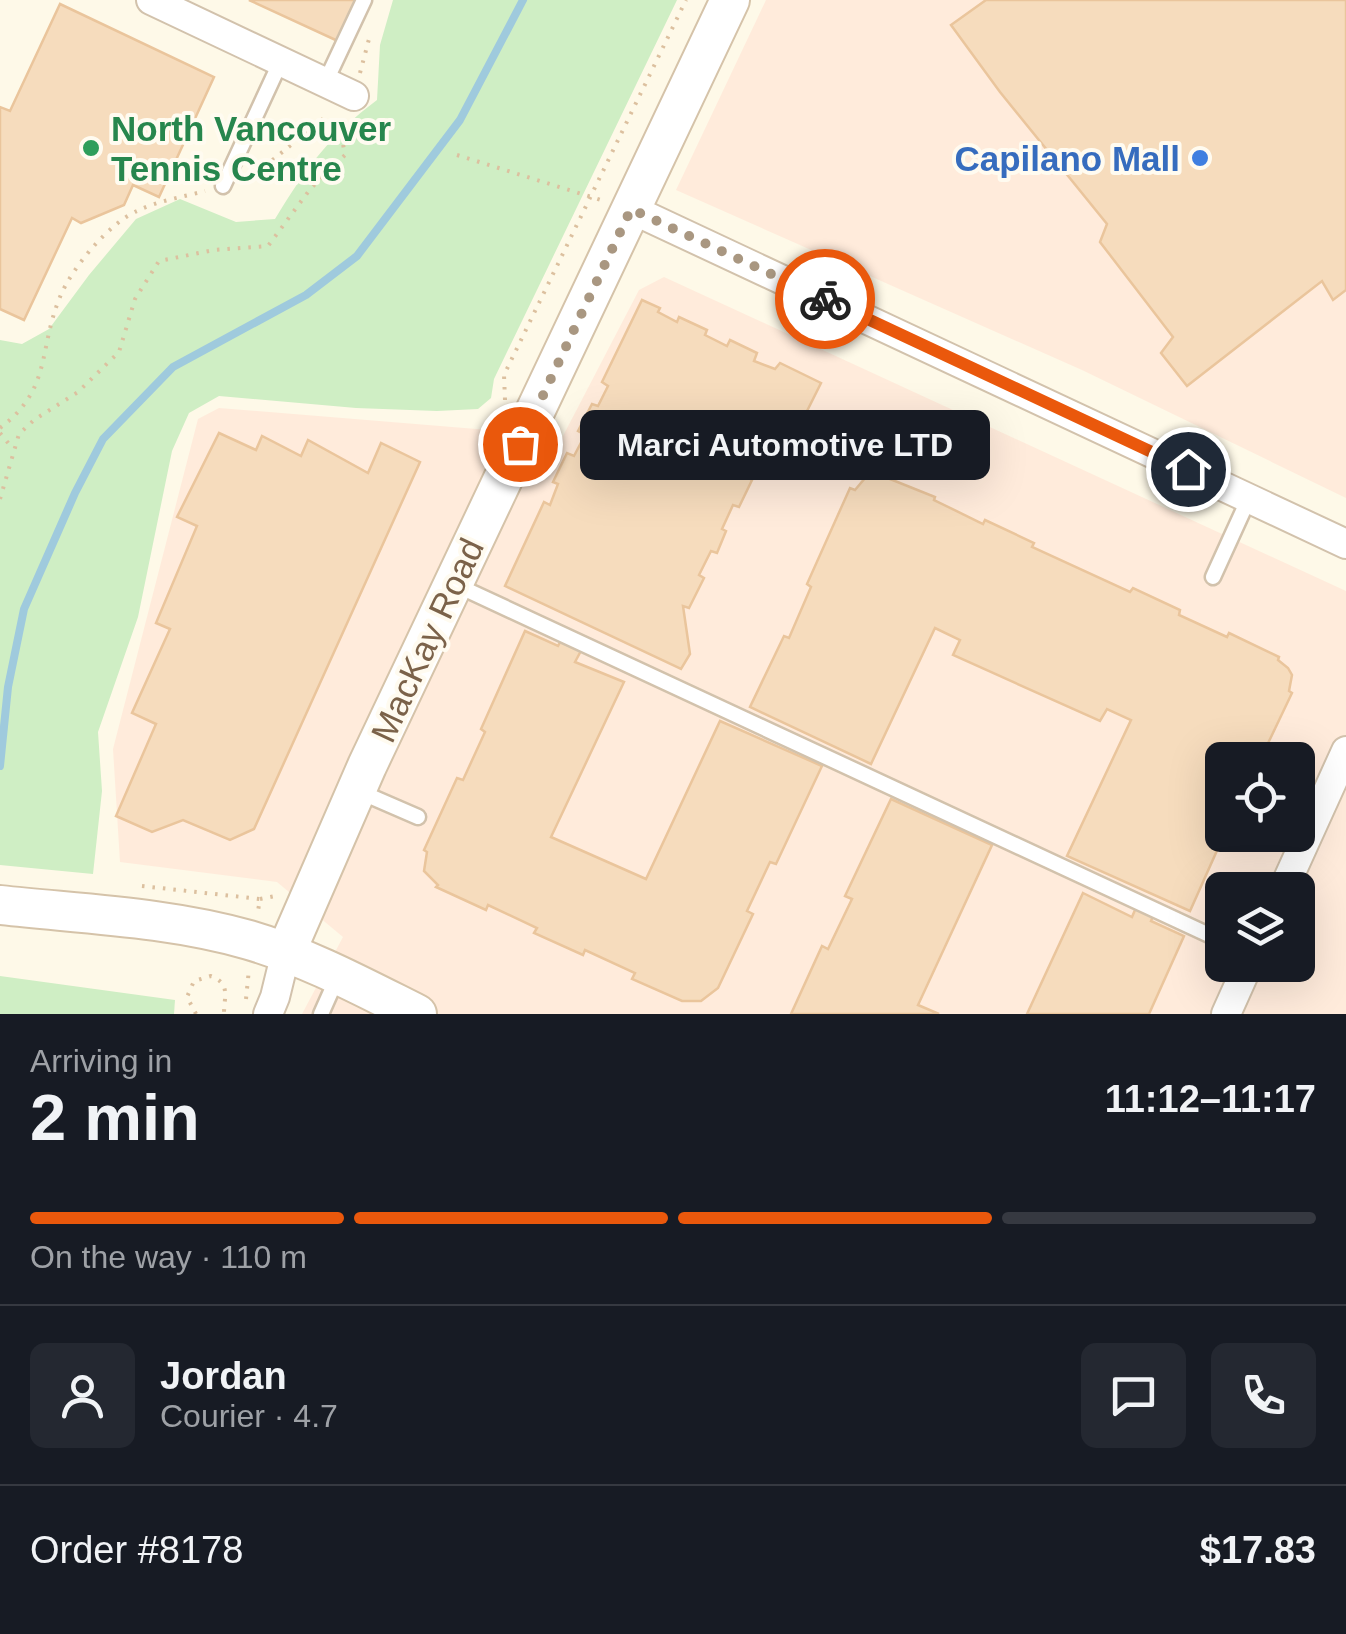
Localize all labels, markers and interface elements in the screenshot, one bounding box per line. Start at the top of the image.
place label: North Vancouver Tennis Centre [111,109,391,188]
marker: North Vancouver Tennis Centre [80,137,102,159]
place label: Capilano Mall [954,139,1180,178]
marker: Capilano Mall [1189,147,1211,169]
courier [775,249,875,349]
icon: bike [798,272,853,327]
pin [478,402,563,487]
callout: Marci Automotive LTD [580,409,990,479]
icon: bag [493,417,548,472]
text: Marci Automotive LTD [617,427,953,463]
pin [1146,427,1231,512]
icon: home [1161,442,1216,497]
street label: MacKay Road [363,532,491,748]
map controls [1205,742,1315,982]
button: locate [1205,742,1315,852]
button: layers [1205,872,1315,982]
text: Arriving in [30,1043,172,1079]
text: 11:12–11:17 [1105,1078,1316,1120]
text: 2 min [30,1081,200,1154]
text: On the way · 110 m [30,1239,307,1275]
button: person [30,1343,135,1448]
button: chat [1081,1343,1186,1448]
button: phone [1211,1343,1316,1448]
text: Jordan [160,1355,287,1397]
text: Courier · 4.7 [160,1398,338,1434]
text: Order #8178 [30,1529,243,1571]
text: $17.83 [1200,1529,1316,1571]

